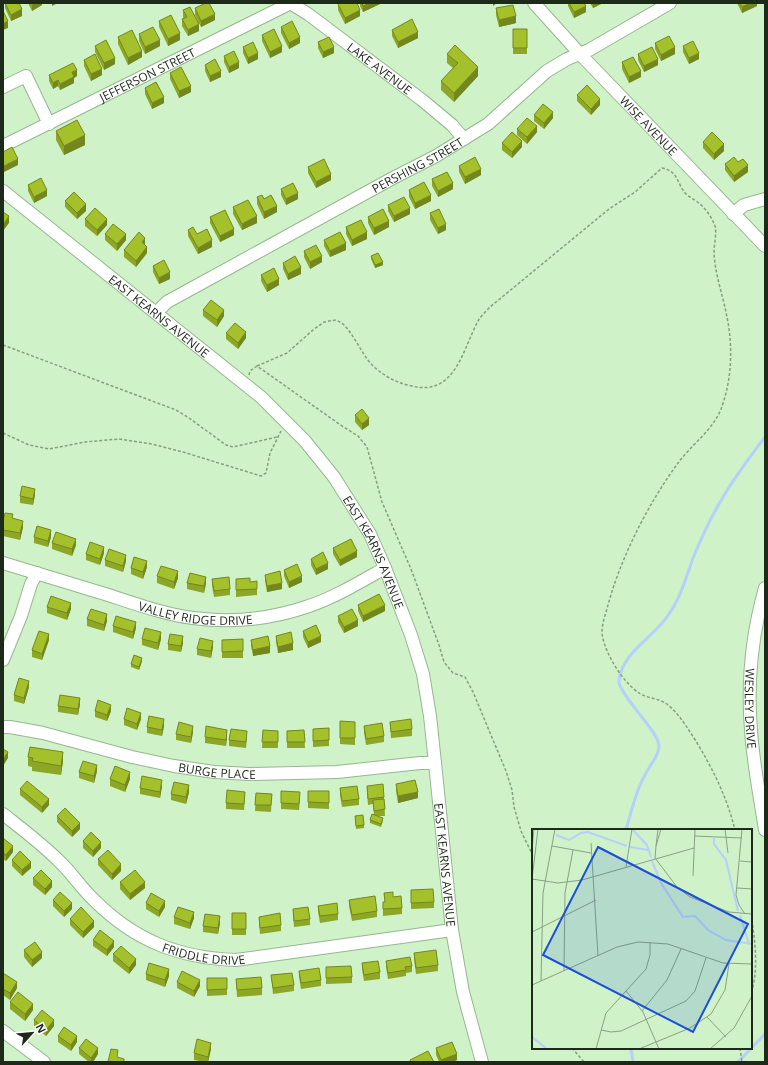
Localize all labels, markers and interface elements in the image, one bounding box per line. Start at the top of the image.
street label: LAKE AVENUE [344,38,416,98]
street label: JEFFERSON STREET [95,43,198,106]
street label: WISE AVENUE [616,92,682,159]
street label: PERSHING STREET [369,133,466,197]
street label: EAST KEARNS AVENUE [105,270,213,361]
street label: EAST KEARNS AVENUE [339,492,408,611]
street label: VALLEY RIDGE DRIVE [136,597,253,629]
street label: WESLEY DRIVE [741,668,761,750]
street label: BURGE PLACE [177,758,256,783]
street label: EAST KEARNS AVENUE [431,802,460,927]
inset map [532,829,752,1049]
street label: FRIDDLE DRIVE [160,938,246,969]
north arrow [12,1013,52,1053]
text: N [33,1021,50,1036]

